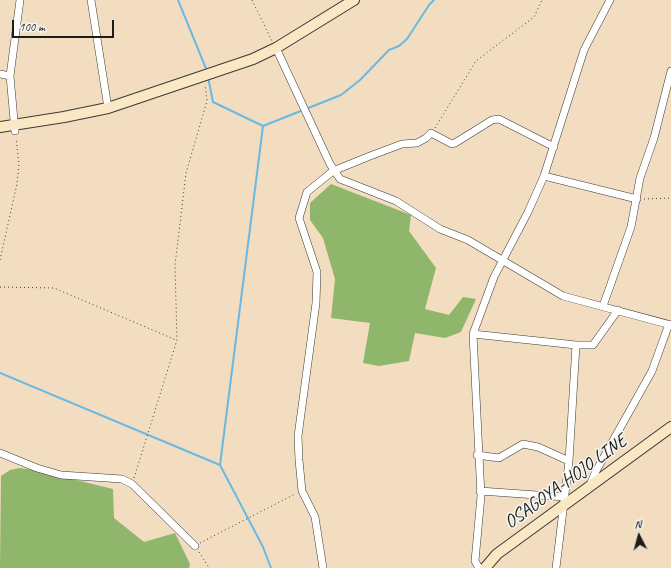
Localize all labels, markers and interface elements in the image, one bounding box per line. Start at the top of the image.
scale bar [14,12,116,38]
text: 100 m [19,19,45,35]
street label: OSAGOYA-HOJO LINE [500,430,632,534]
north arrow [619,516,659,556]
text: N [634,517,642,531]

